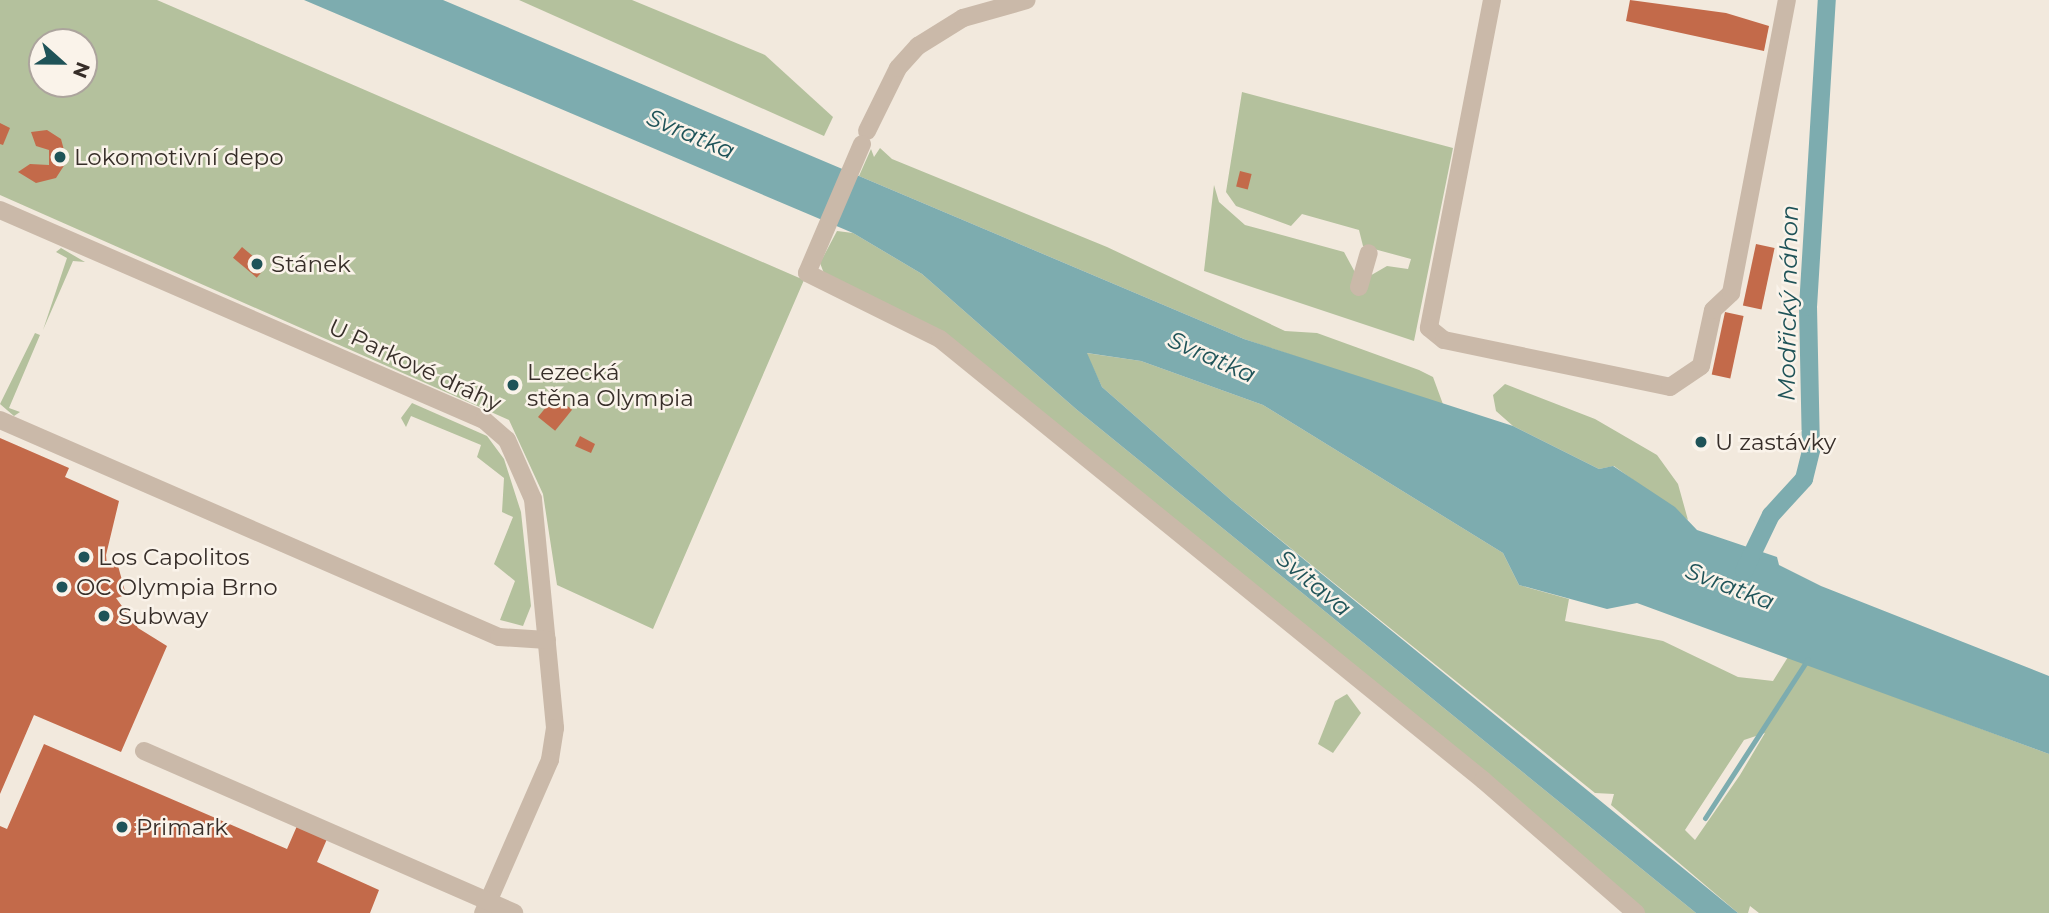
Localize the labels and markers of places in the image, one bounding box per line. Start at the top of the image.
place label: Lokomotivní depo [74,143,284,171]
marker: Lokomotivní depo [52,149,68,165]
place label: Stánek [271,250,351,278]
marker: Stánek [249,256,265,272]
place label: Lezecká stěna Olympia [527,358,694,412]
marker: Lezecká stěna Olympia [505,377,521,393]
place label: U zastávky [1715,428,1836,456]
marker: U zastávky [1693,434,1709,450]
place label: Los Capolitos [98,543,249,571]
marker: Los Capolitos [76,549,92,565]
place label: OC Olympia Brno [76,573,278,601]
marker: OC Olympia Brno [54,579,70,595]
place label: Subway [118,602,208,630]
marker: Subway [96,608,112,624]
place label: Primark [136,813,228,841]
marker: Primark [114,819,130,835]

